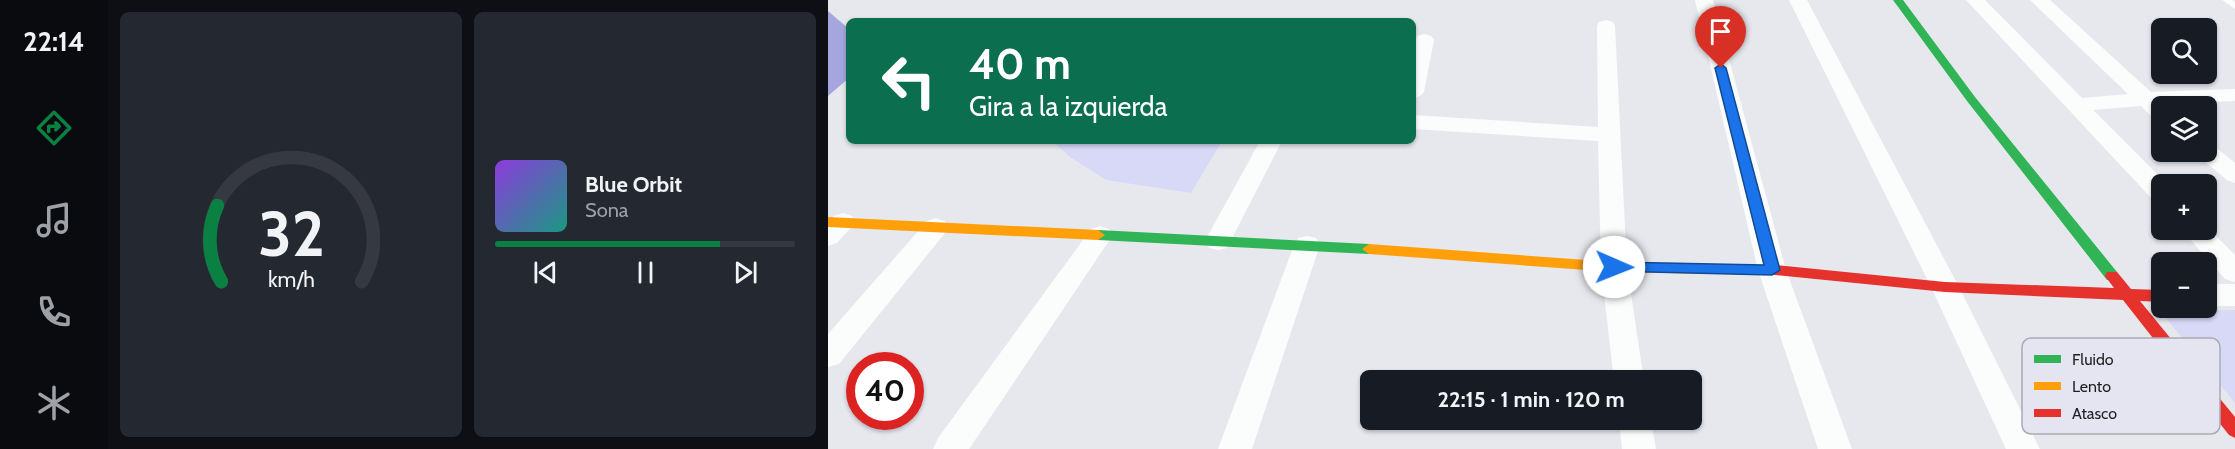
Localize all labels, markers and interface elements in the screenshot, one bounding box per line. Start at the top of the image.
pin [1695,6,1746,68]
icon: arrive [1704,15,1737,48]
map controls [2151,18,2217,318]
button: search [2151,18,2217,84]
text: 22:14 [23,25,85,58]
text: 40 m [969,38,1071,90]
icon: left [870,42,948,120]
text: Gira a la izquierda [969,90,1168,123]
button: layers [2151,96,2217,162]
icon: directions [33,107,75,149]
text: Blue Orbit [585,171,682,198]
button: + [2151,174,2217,240]
text: 32 [258,196,324,272]
text: Sona [585,198,628,222]
icon: music [33,199,75,241]
position arrow [1582,235,1646,299]
button: − [2151,252,2217,318]
icon: previous [529,256,562,289]
icon: pause [629,256,662,289]
icon: next [729,256,762,289]
text: km/h [268,266,314,292]
icon: phone [33,291,75,333]
legend [2022,338,2220,434]
text: Fluido [2072,350,2114,369]
speed limit sign: 40 [846,352,924,430]
text: Lento [2072,377,2111,396]
icon: climate [33,382,75,424]
text: 22:15 · 1 min · 120 m [1437,386,1625,413]
text: Atasco [2072,404,2117,423]

